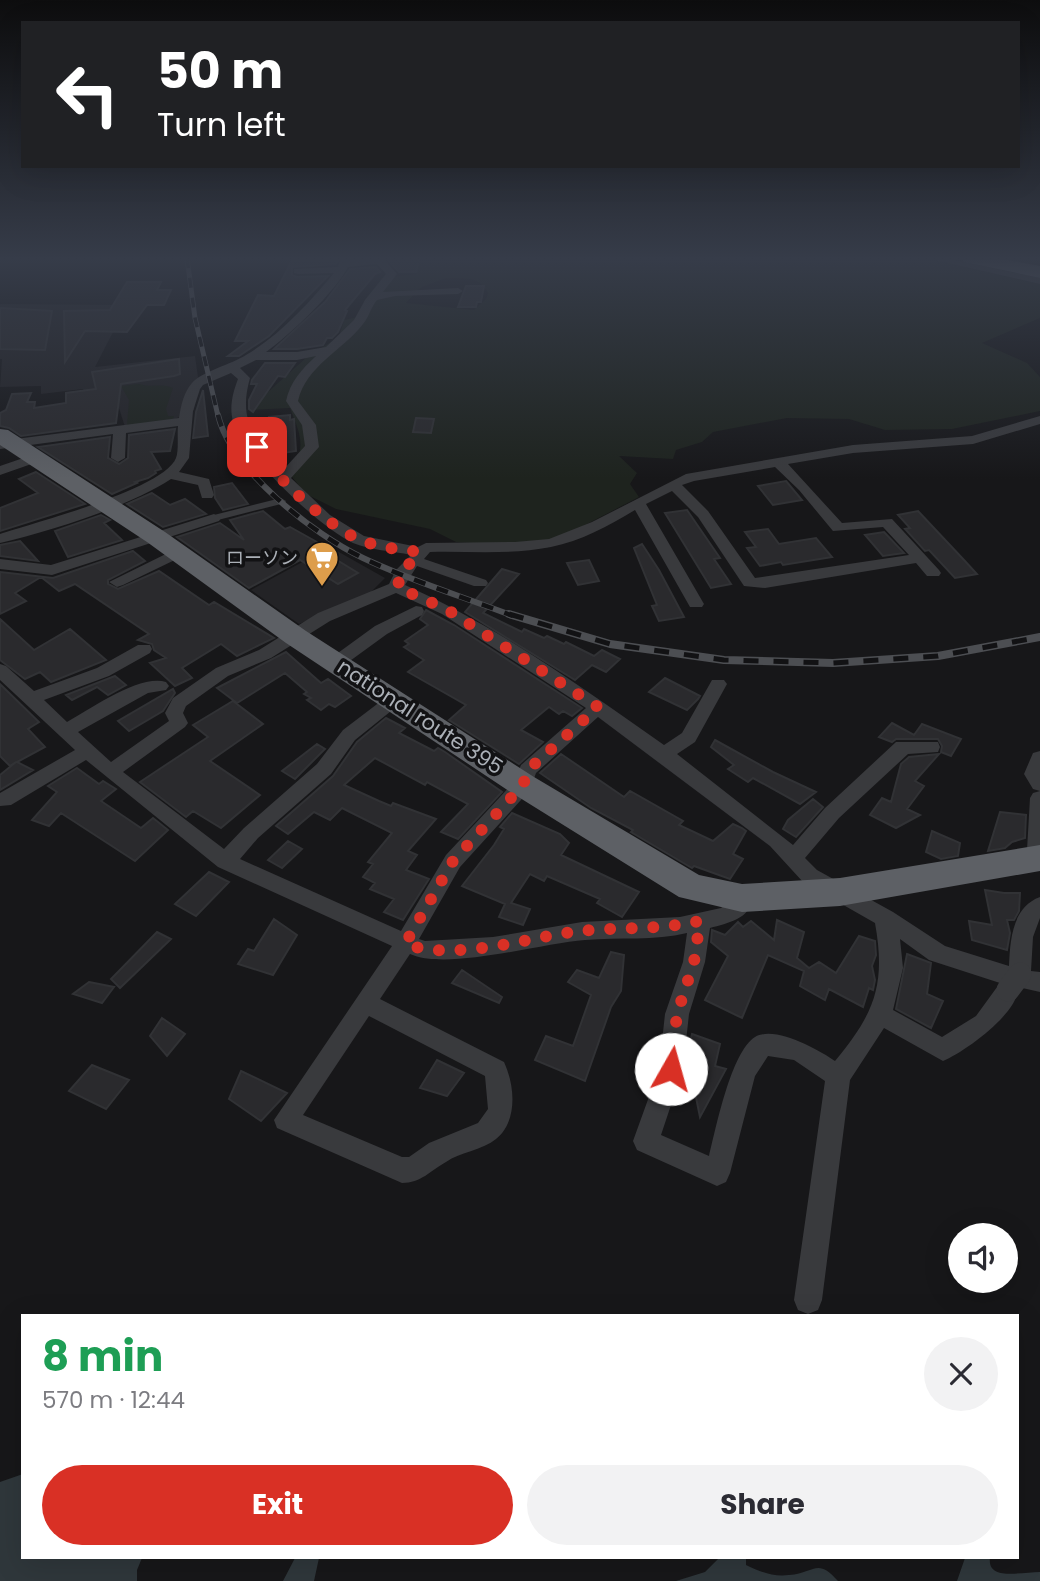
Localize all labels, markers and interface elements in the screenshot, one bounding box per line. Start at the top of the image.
text: 50 m [157,37,283,105]
icon: left [42,49,133,140]
text: Turn left [157,102,286,147]
pin [227,417,287,477]
icon: arrive [238,428,276,466]
supermarket icon: ローソン [303,539,341,588]
place label: ローソン [226,545,298,570]
street label: national route 395 [332,652,509,781]
position arrow [634,1032,708,1106]
map controls [948,1223,1018,1293]
button: sound [948,1223,1018,1293]
text: 8 min [42,1327,163,1386]
button: close [924,1337,998,1411]
text: 570 m · 12:44 [42,1384,185,1416]
button: Exit [42,1465,513,1545]
button: Share [527,1465,998,1545]

